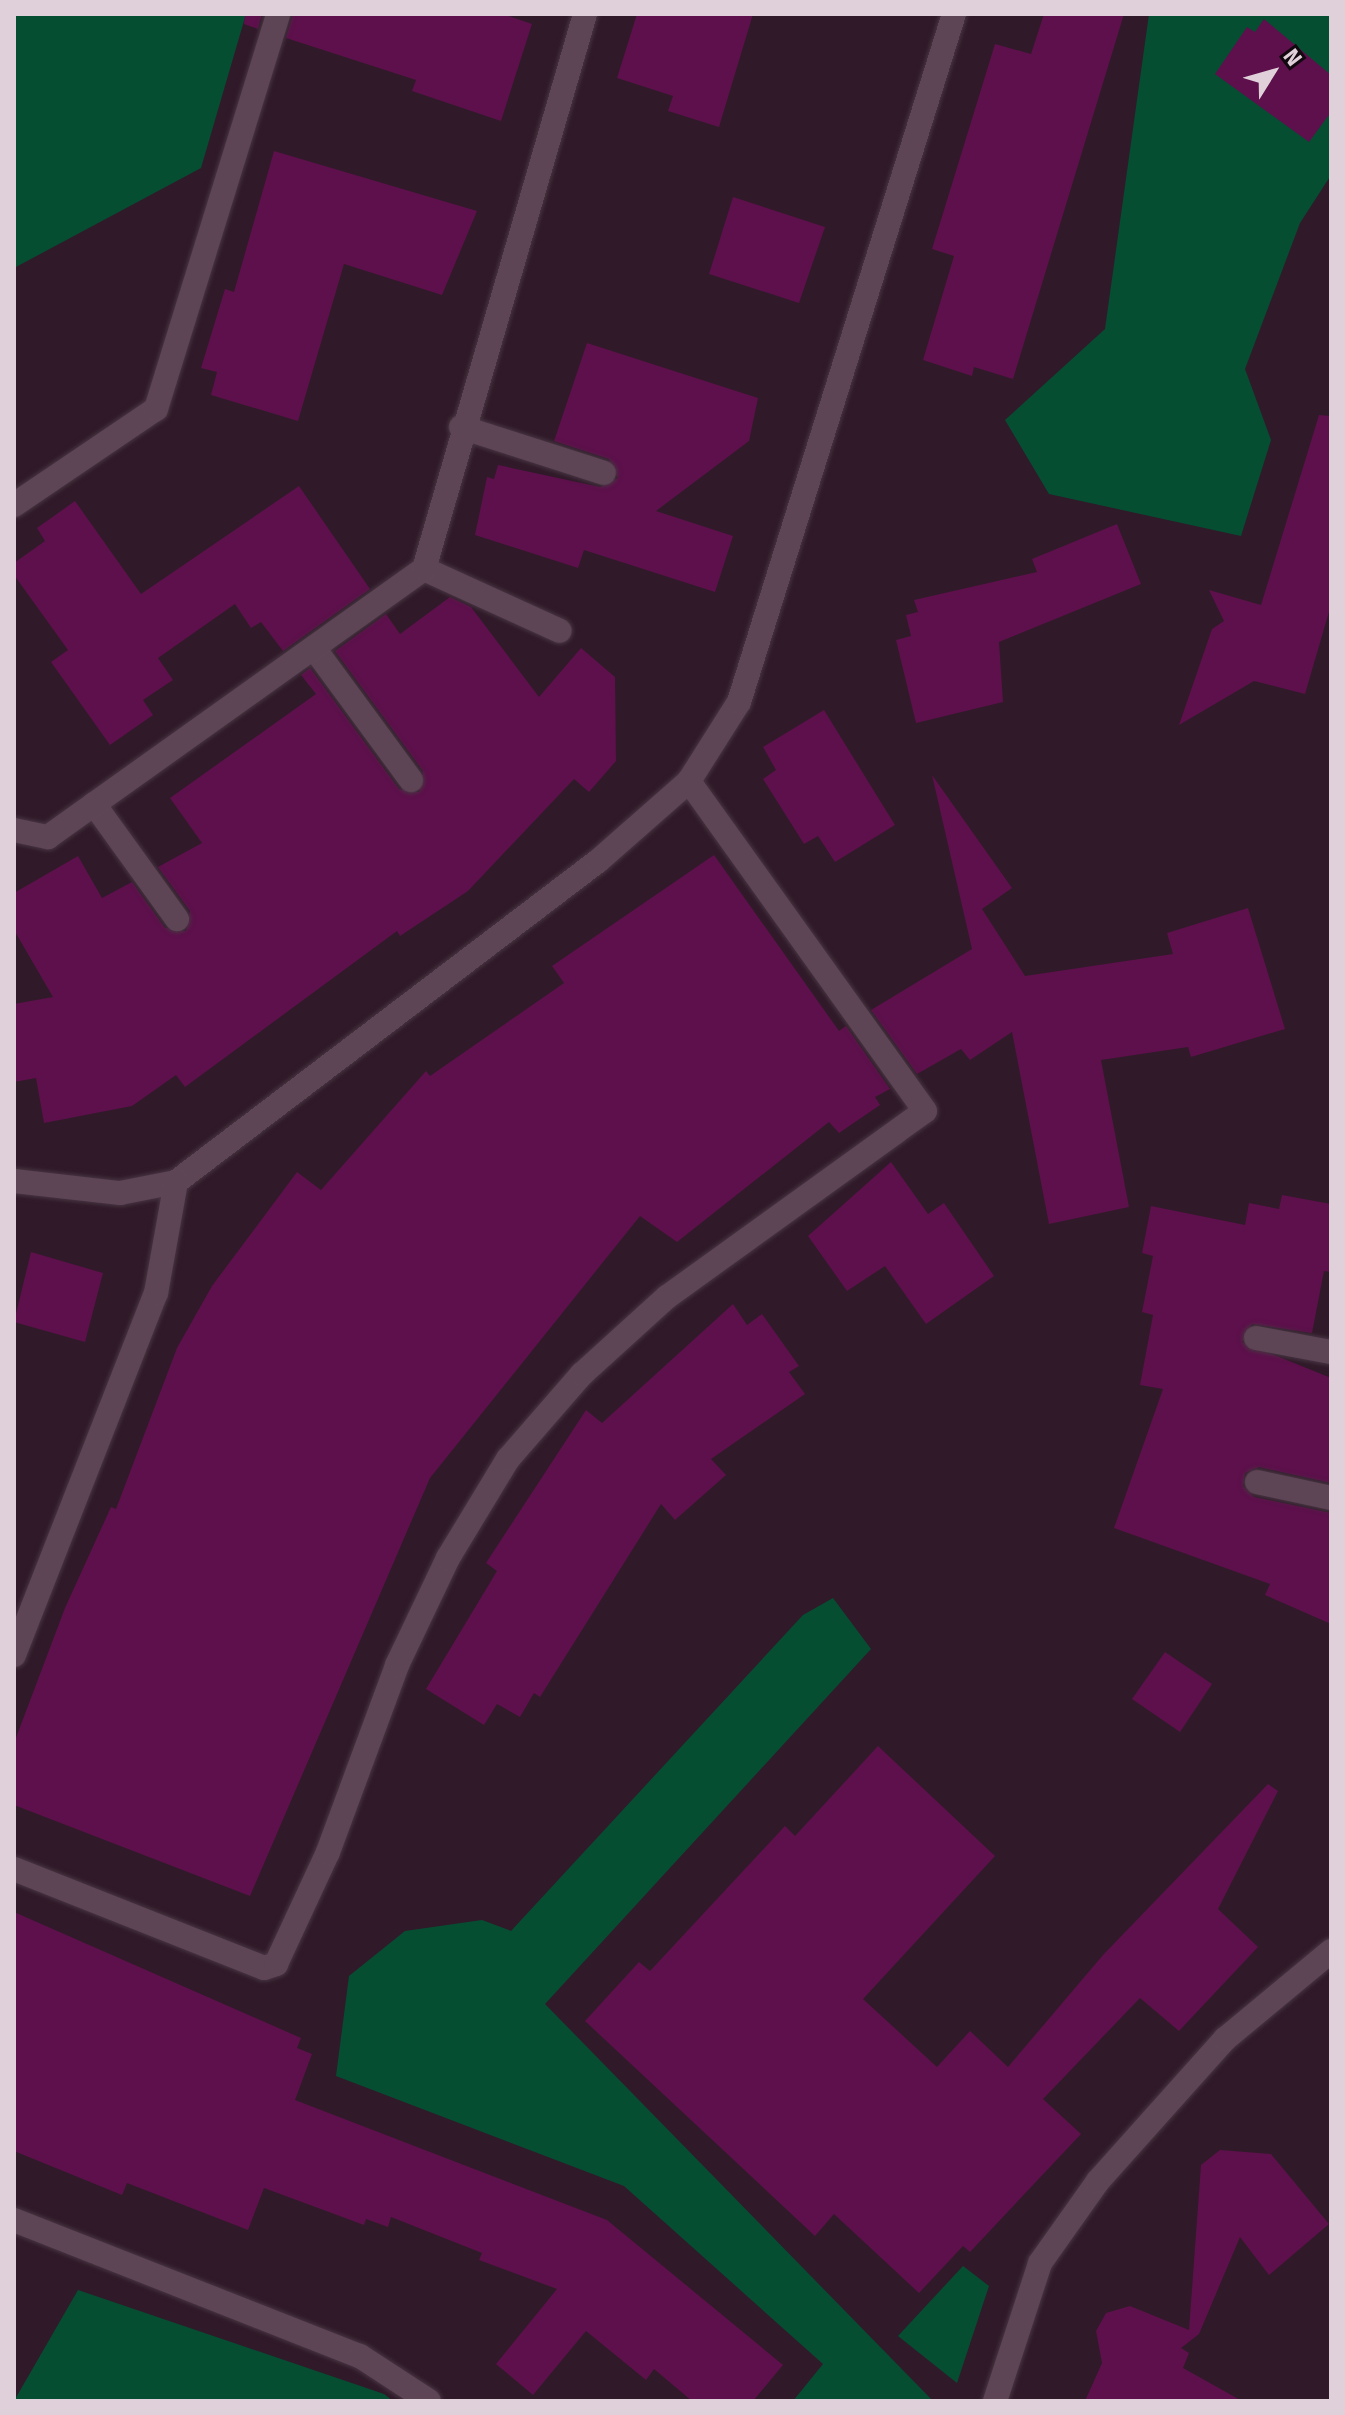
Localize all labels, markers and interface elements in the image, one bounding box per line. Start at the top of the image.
north arrow [1233,32,1313,112]
text: N [1277,43,1308,71]

